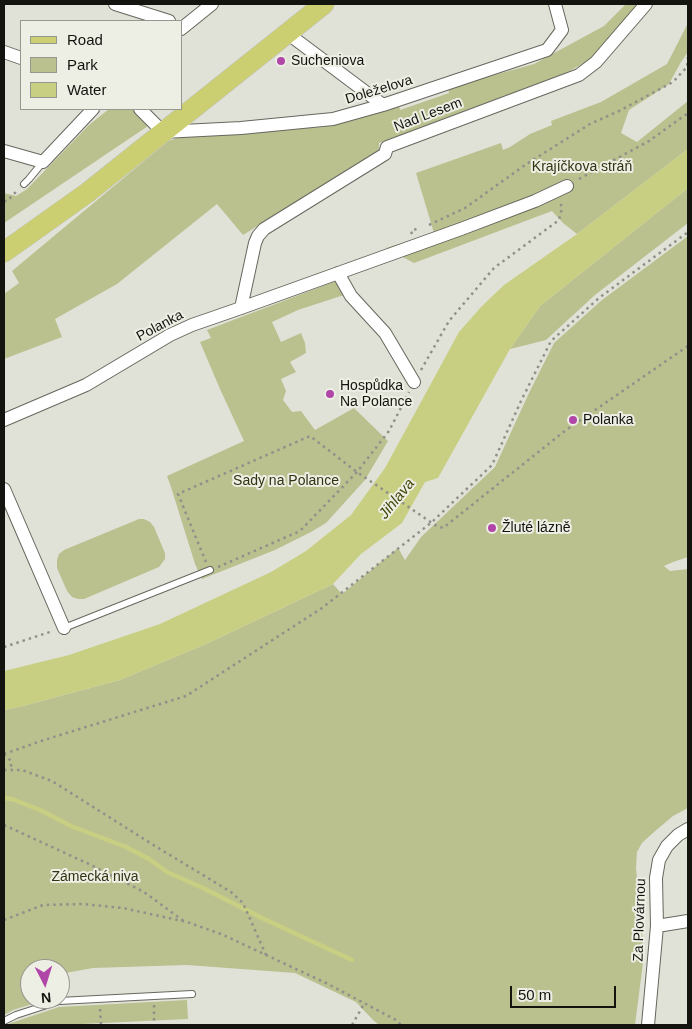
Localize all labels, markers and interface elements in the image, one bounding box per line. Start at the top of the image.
legend [20,20,182,110]
text: Road [67,31,103,48]
place label: Sucheniova [291,53,364,69]
marker: Sucheniova [275,55,287,67]
text: Park [67,56,98,73]
street label: Doleželova [343,72,415,108]
text: Water [67,81,106,98]
street label: Nad Lesem [392,94,464,136]
park label: Krajíčkova stráň [532,159,632,175]
street label: Polanka [134,307,186,345]
place label: Hospůdka Na Polance [340,378,412,411]
marker: Hospůdka Na Polance [324,388,336,400]
place label: Polanka [583,412,634,428]
marker: Polanka [567,414,579,426]
park label: Sady na Polance [233,473,339,489]
water label: Jihlava [375,475,419,523]
place label: Žluté lázně [502,520,570,536]
marker: Žluté lázně [486,522,498,534]
park label: Zámecká niva [51,869,139,885]
street label: Za Plovárnou [630,878,650,962]
north arrow [20,959,70,1009]
scale bar [512,976,618,1008]
text: 50 m [518,986,551,1003]
text: N [40,990,52,1006]

